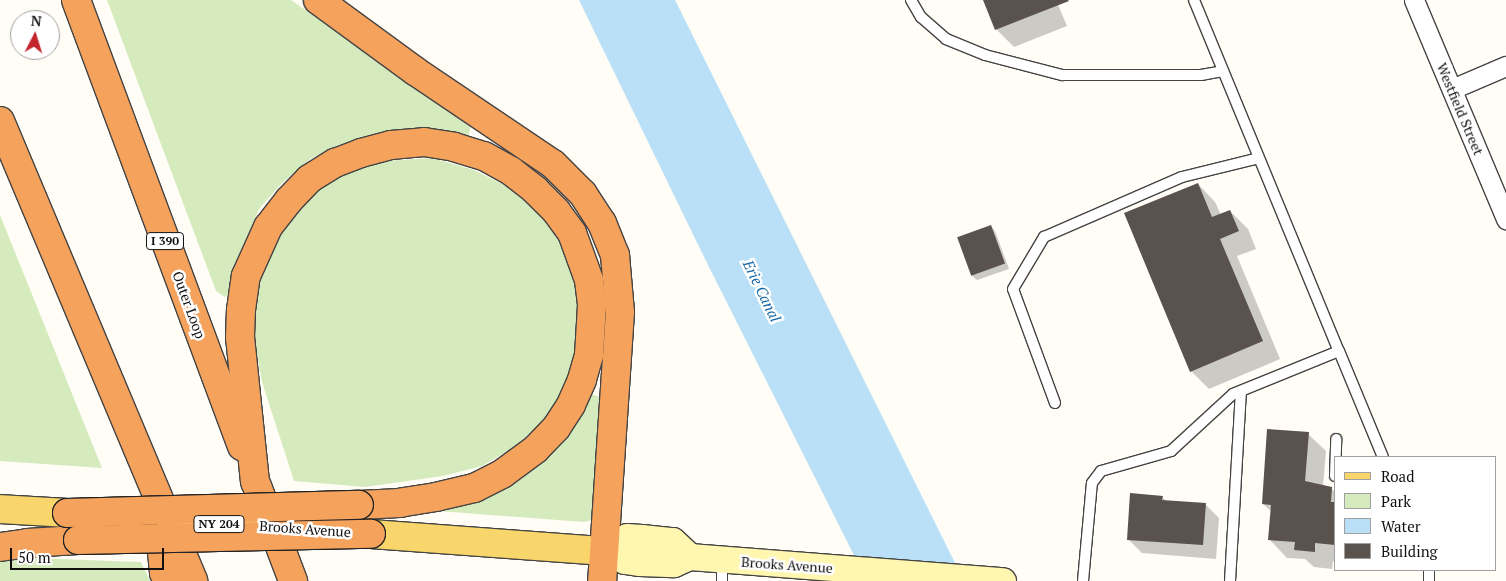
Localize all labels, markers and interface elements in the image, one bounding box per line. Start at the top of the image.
north arrow [10,10,60,60]
text: N [30,11,42,30]
street label: Westfield Street [1433,60,1487,158]
road number: I 390 [145,232,185,250]
water label: Erie Canal [739,257,785,325]
street label: Outer Loop [169,269,209,341]
legend [1334,456,1496,571]
text: Road [1381,466,1414,486]
text: Park [1381,491,1411,511]
road number: NY 204 [193,514,245,534]
text: Water [1381,516,1420,536]
street label: Brooks Avenue [259,517,351,541]
scale bar [12,538,166,570]
text: Building [1381,541,1438,561]
text: 50 m [18,547,51,567]
street label: Brooks Avenue [741,553,833,577]

